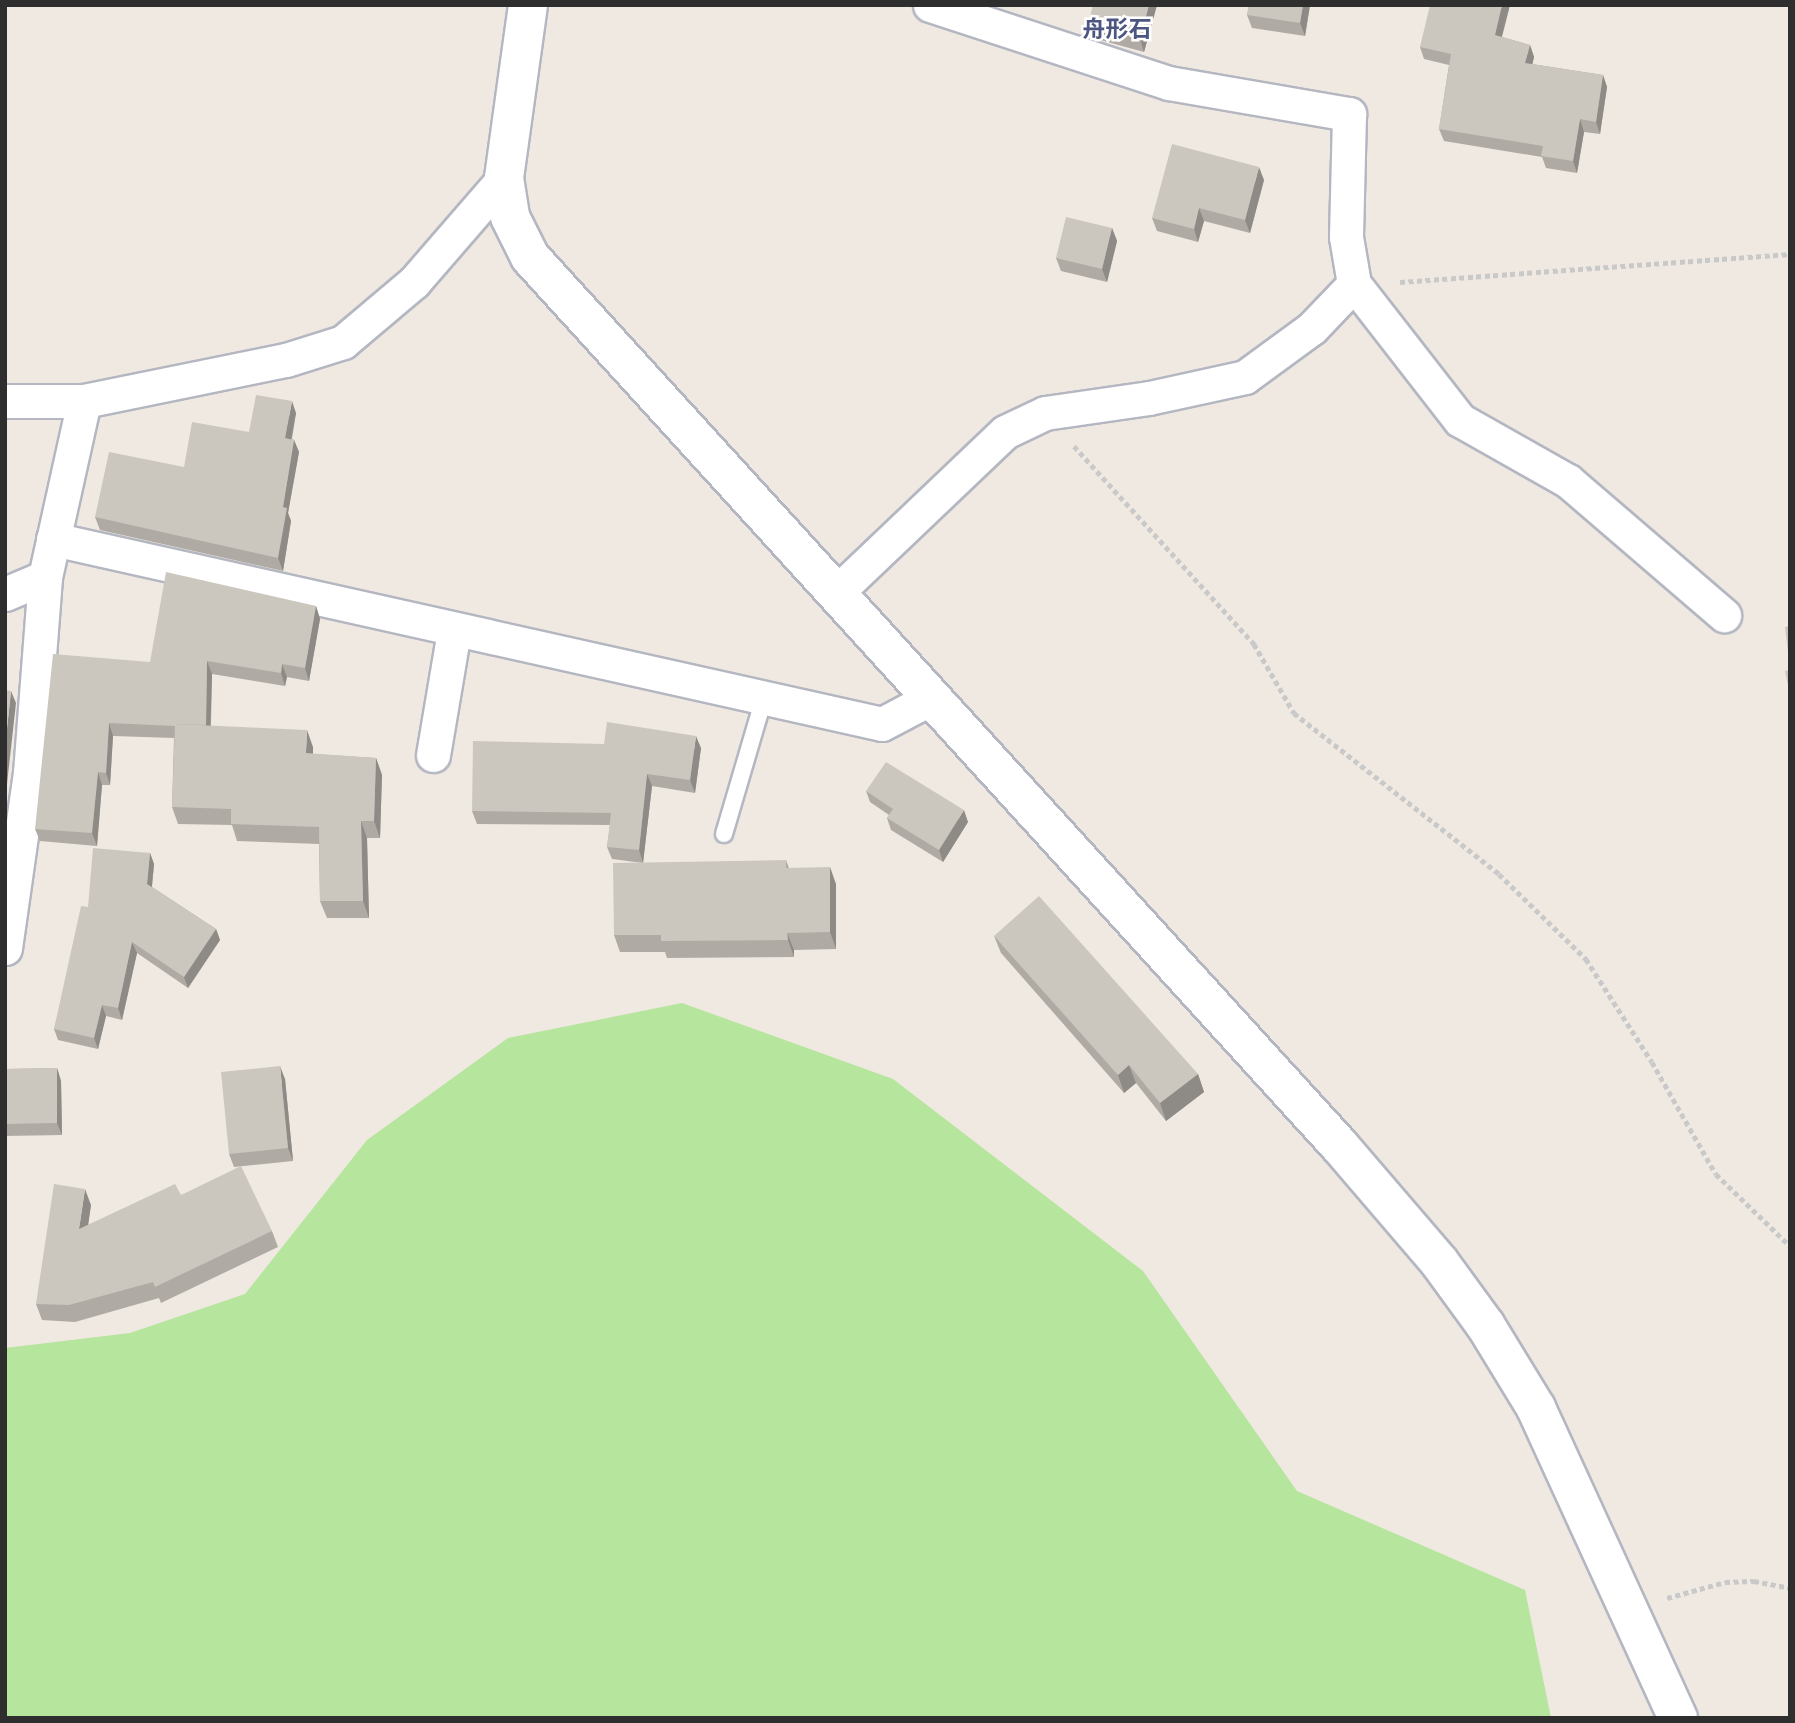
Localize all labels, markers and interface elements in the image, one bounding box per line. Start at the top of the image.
district label: 舟形石 [1083,14,1151,42]

